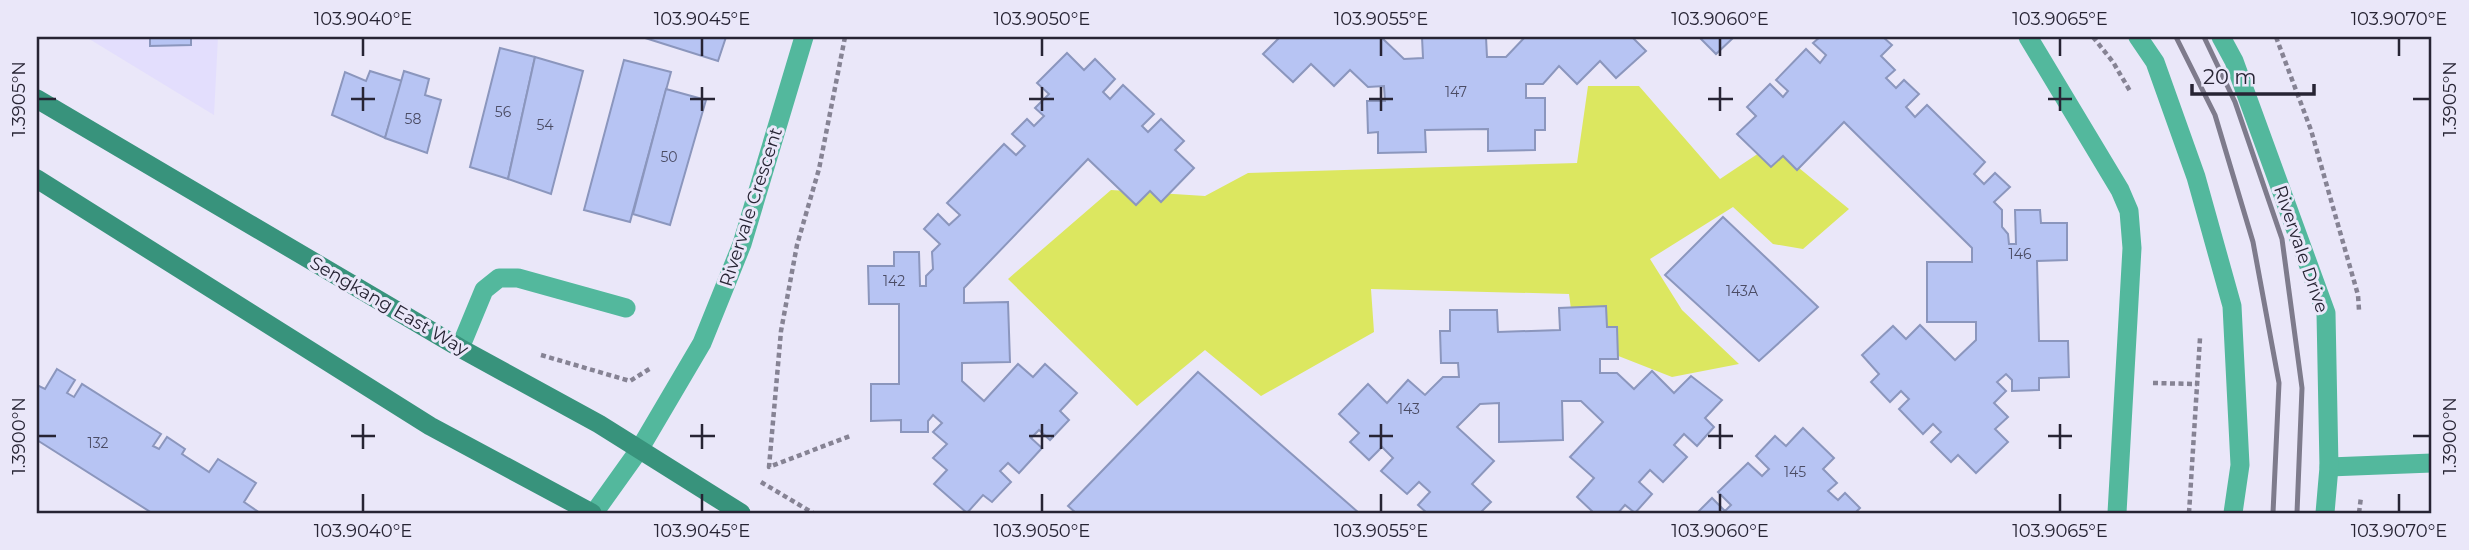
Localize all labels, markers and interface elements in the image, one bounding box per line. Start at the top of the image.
text: 103.9040°E [314,8,412,30]
text: 103.9045°E [654,8,750,30]
text: 103.9050°E [994,8,1090,30]
text: 103.9055°E [1334,8,1428,30]
text: 103.9060°E [1671,8,1769,30]
text: 103.9065°E [2012,8,2108,30]
text: 103.9070°E [2351,8,2447,30]
scale bar [2192,52,2315,96]
text: 1.3905°N [8,61,30,137]
text: 1.3905°N [2439,61,2461,137]
text: 20 m [2203,64,2257,89]
house number: 147 [1445,83,1467,101]
house number: 56 [495,103,512,121]
house number: 58 [405,110,421,128]
house number: 54 [536,116,554,134]
street label: Rivervale Crescent [715,125,787,289]
house number: 50 [660,148,678,166]
street label: Rivervale Drive [2269,182,2333,316]
house number: 146 [2009,245,2032,263]
street label: Sengkang East Way [306,252,472,360]
house number: 142 [883,272,905,290]
house number: 143A [1726,282,1759,300]
text: 1.3900°N [8,397,30,475]
text: 1.3900°N [2439,397,2461,475]
house number: 143 [1398,400,1420,418]
house number: 132 [88,434,108,452]
house number: 145 [1784,463,1806,481]
text: 103.9040°E [314,520,412,542]
text: 103.9045°E [654,520,750,542]
text: 103.9050°E [994,520,1090,542]
text: 103.9055°E [1334,520,1428,542]
text: 103.9060°E [1671,520,1769,542]
text: 103.9065°E [2012,520,2108,542]
text: 103.9070°E [2351,520,2447,542]

